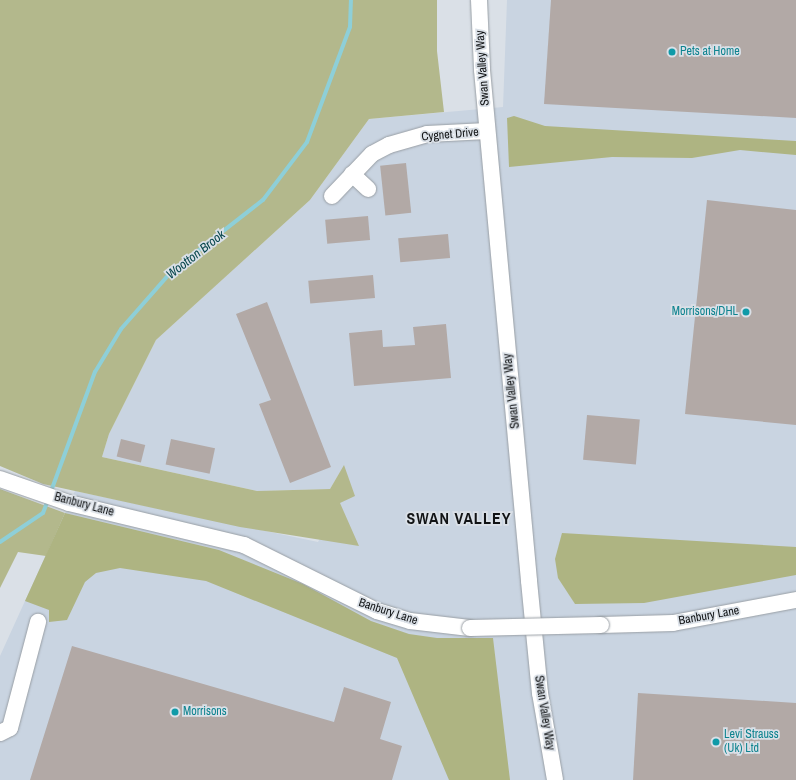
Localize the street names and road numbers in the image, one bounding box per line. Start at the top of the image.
street label: Swan Valley Way [473,30,493,106]
street label: Cygnet Drive [421,125,479,145]
street label: Swan Valley Way [501,353,523,429]
street label: Banbury Lane [53,490,115,520]
street label: Banbury Lane [357,596,419,628]
street label: Banbury Lane [678,604,740,628]
street label: Swan Valley Way [531,675,557,751]

